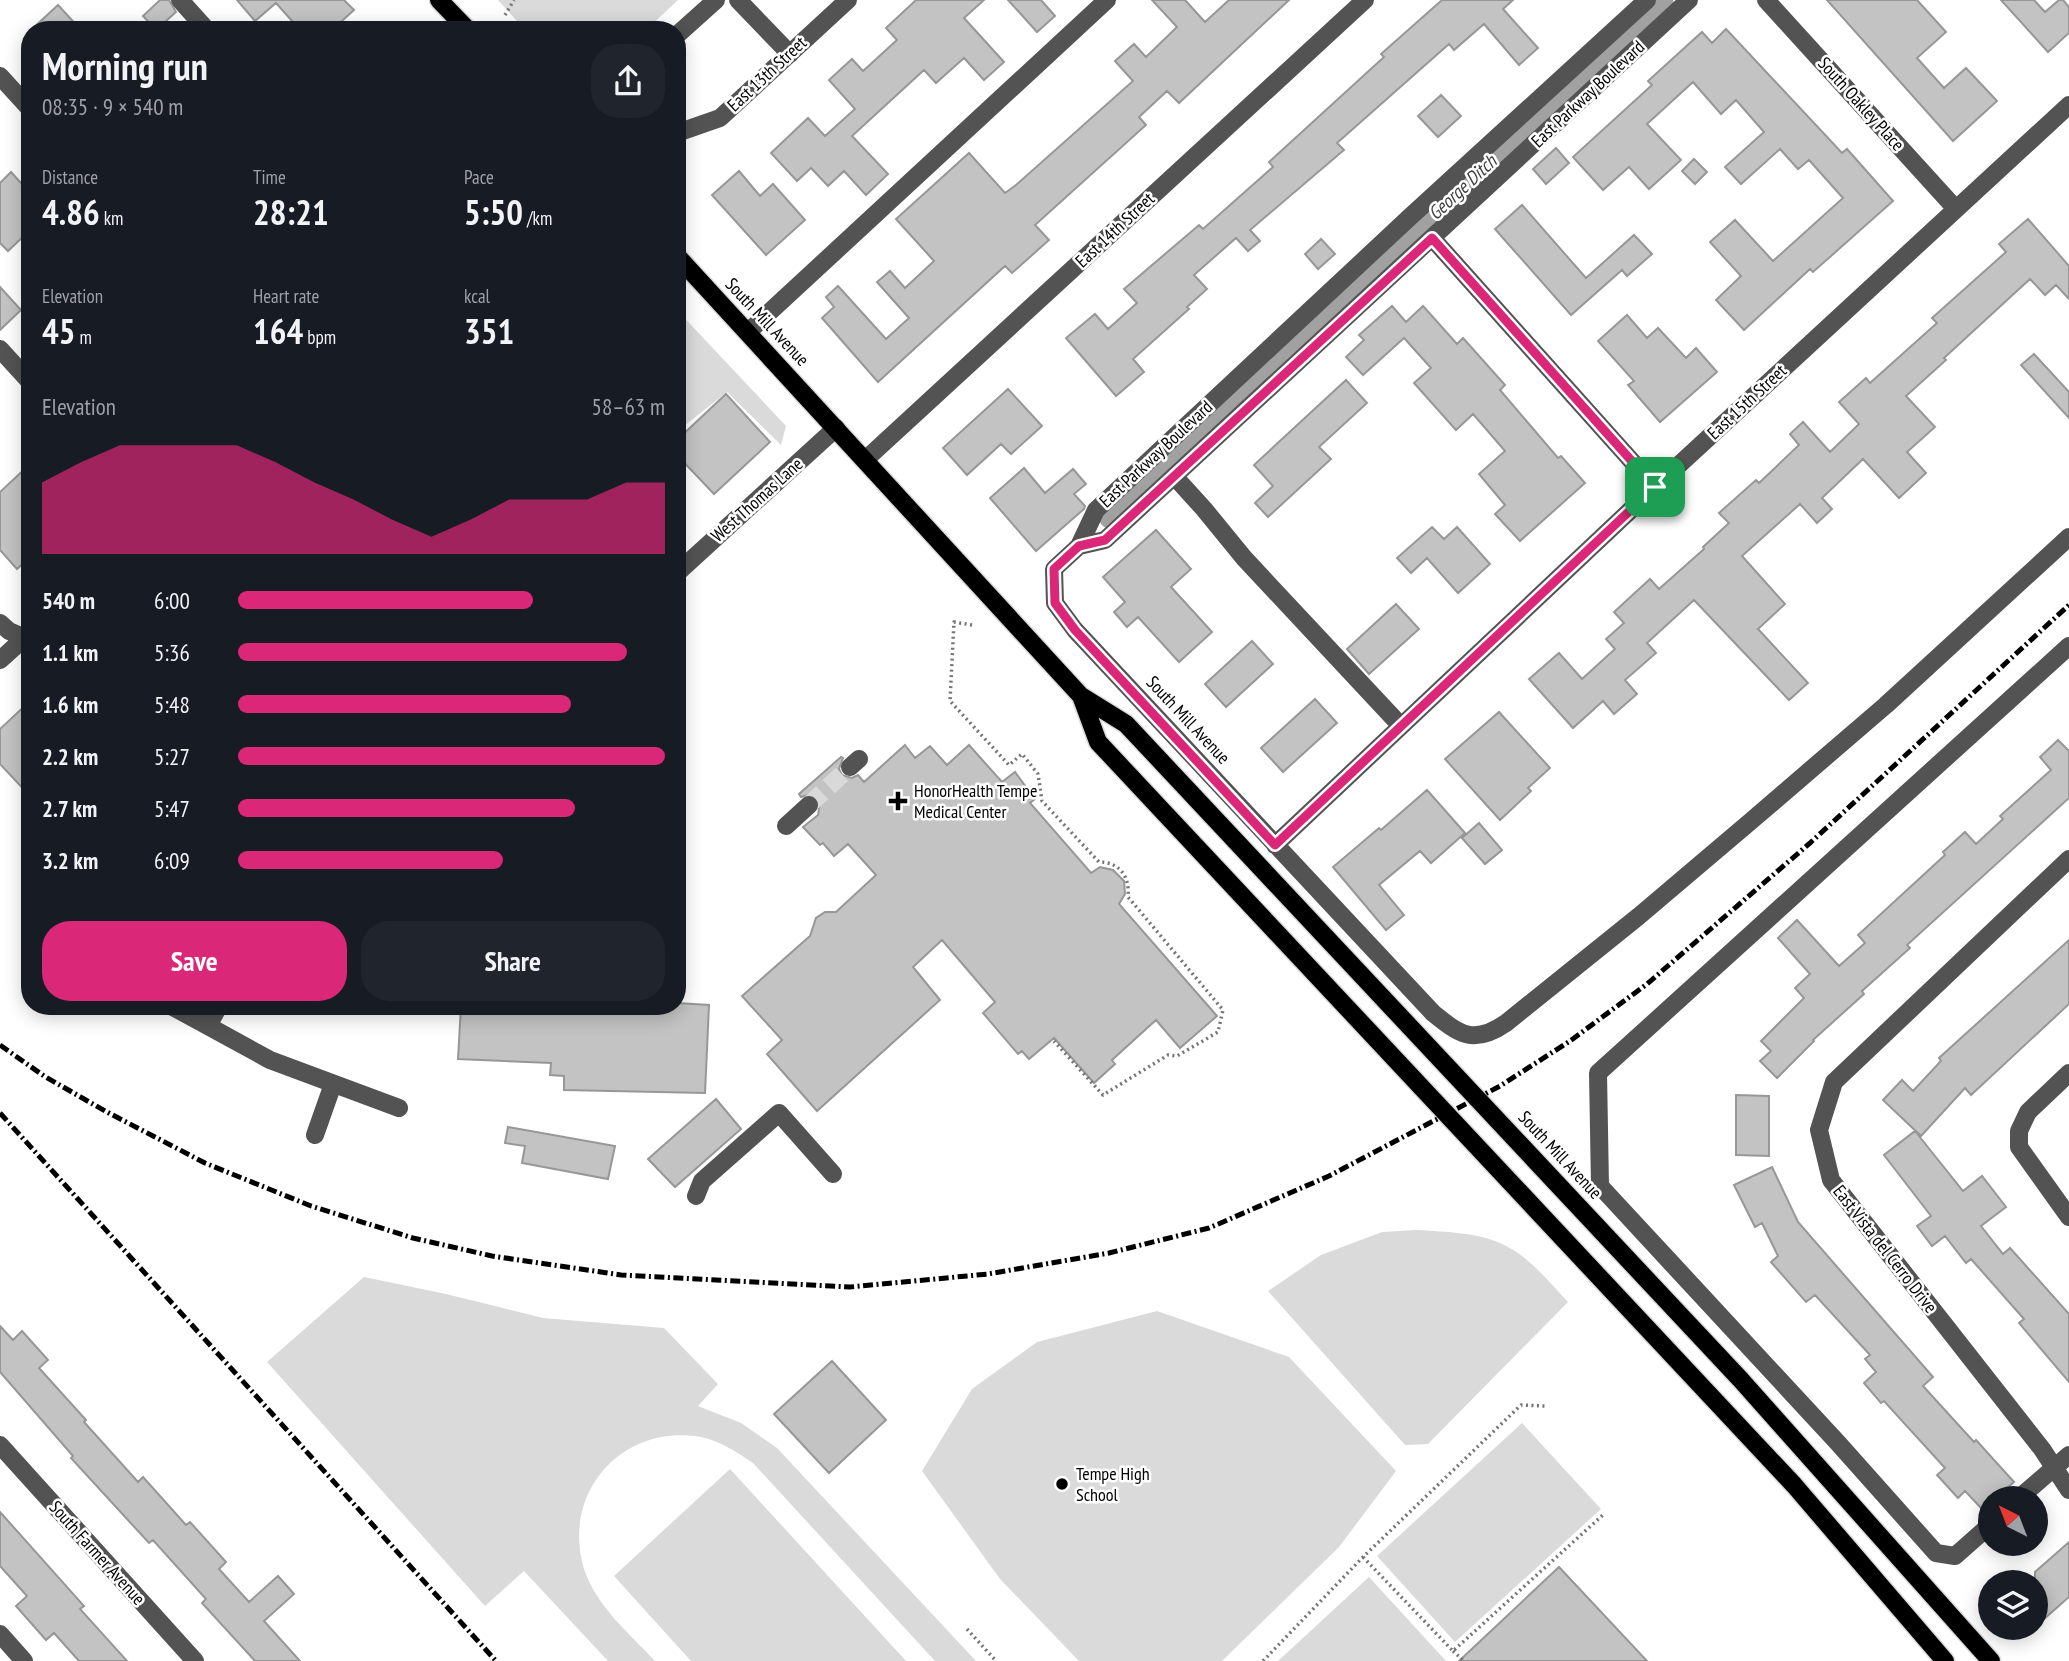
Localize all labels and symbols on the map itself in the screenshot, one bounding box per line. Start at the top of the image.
street label: East 13th Street [722,31,811,116]
street label: East Parkway Boulevard [1526,35,1649,152]
street label: South Oakley Place [1813,52,1910,155]
water label: George Ditch [1423,148,1502,225]
street label: East 14th Street [1070,187,1159,272]
street label: South Mill Avenue [721,273,814,371]
street label: East 15th Street [1702,359,1791,444]
street label: East Parkway Boulevard [1094,395,1217,512]
street label: West Thomas Lane [706,452,807,547]
pin [1625,457,1685,517]
street label: South Mill Avenue [1142,671,1235,769]
place label: HonorHealth Tempe Medical Center [914,779,1037,823]
marker: HonorHealth Tempe Medical Center [888,791,908,811]
street label: South Mill Avenue [1514,1106,1607,1204]
street label: East Vista del Cerro Drive [1828,1180,1943,1317]
place label: Tempe High School [1076,1462,1150,1506]
marker: Tempe High School [1054,1476,1070,1492]
north arrow [1978,1486,2048,1556]
street label: South Farmer Avenue [45,1496,150,1610]

